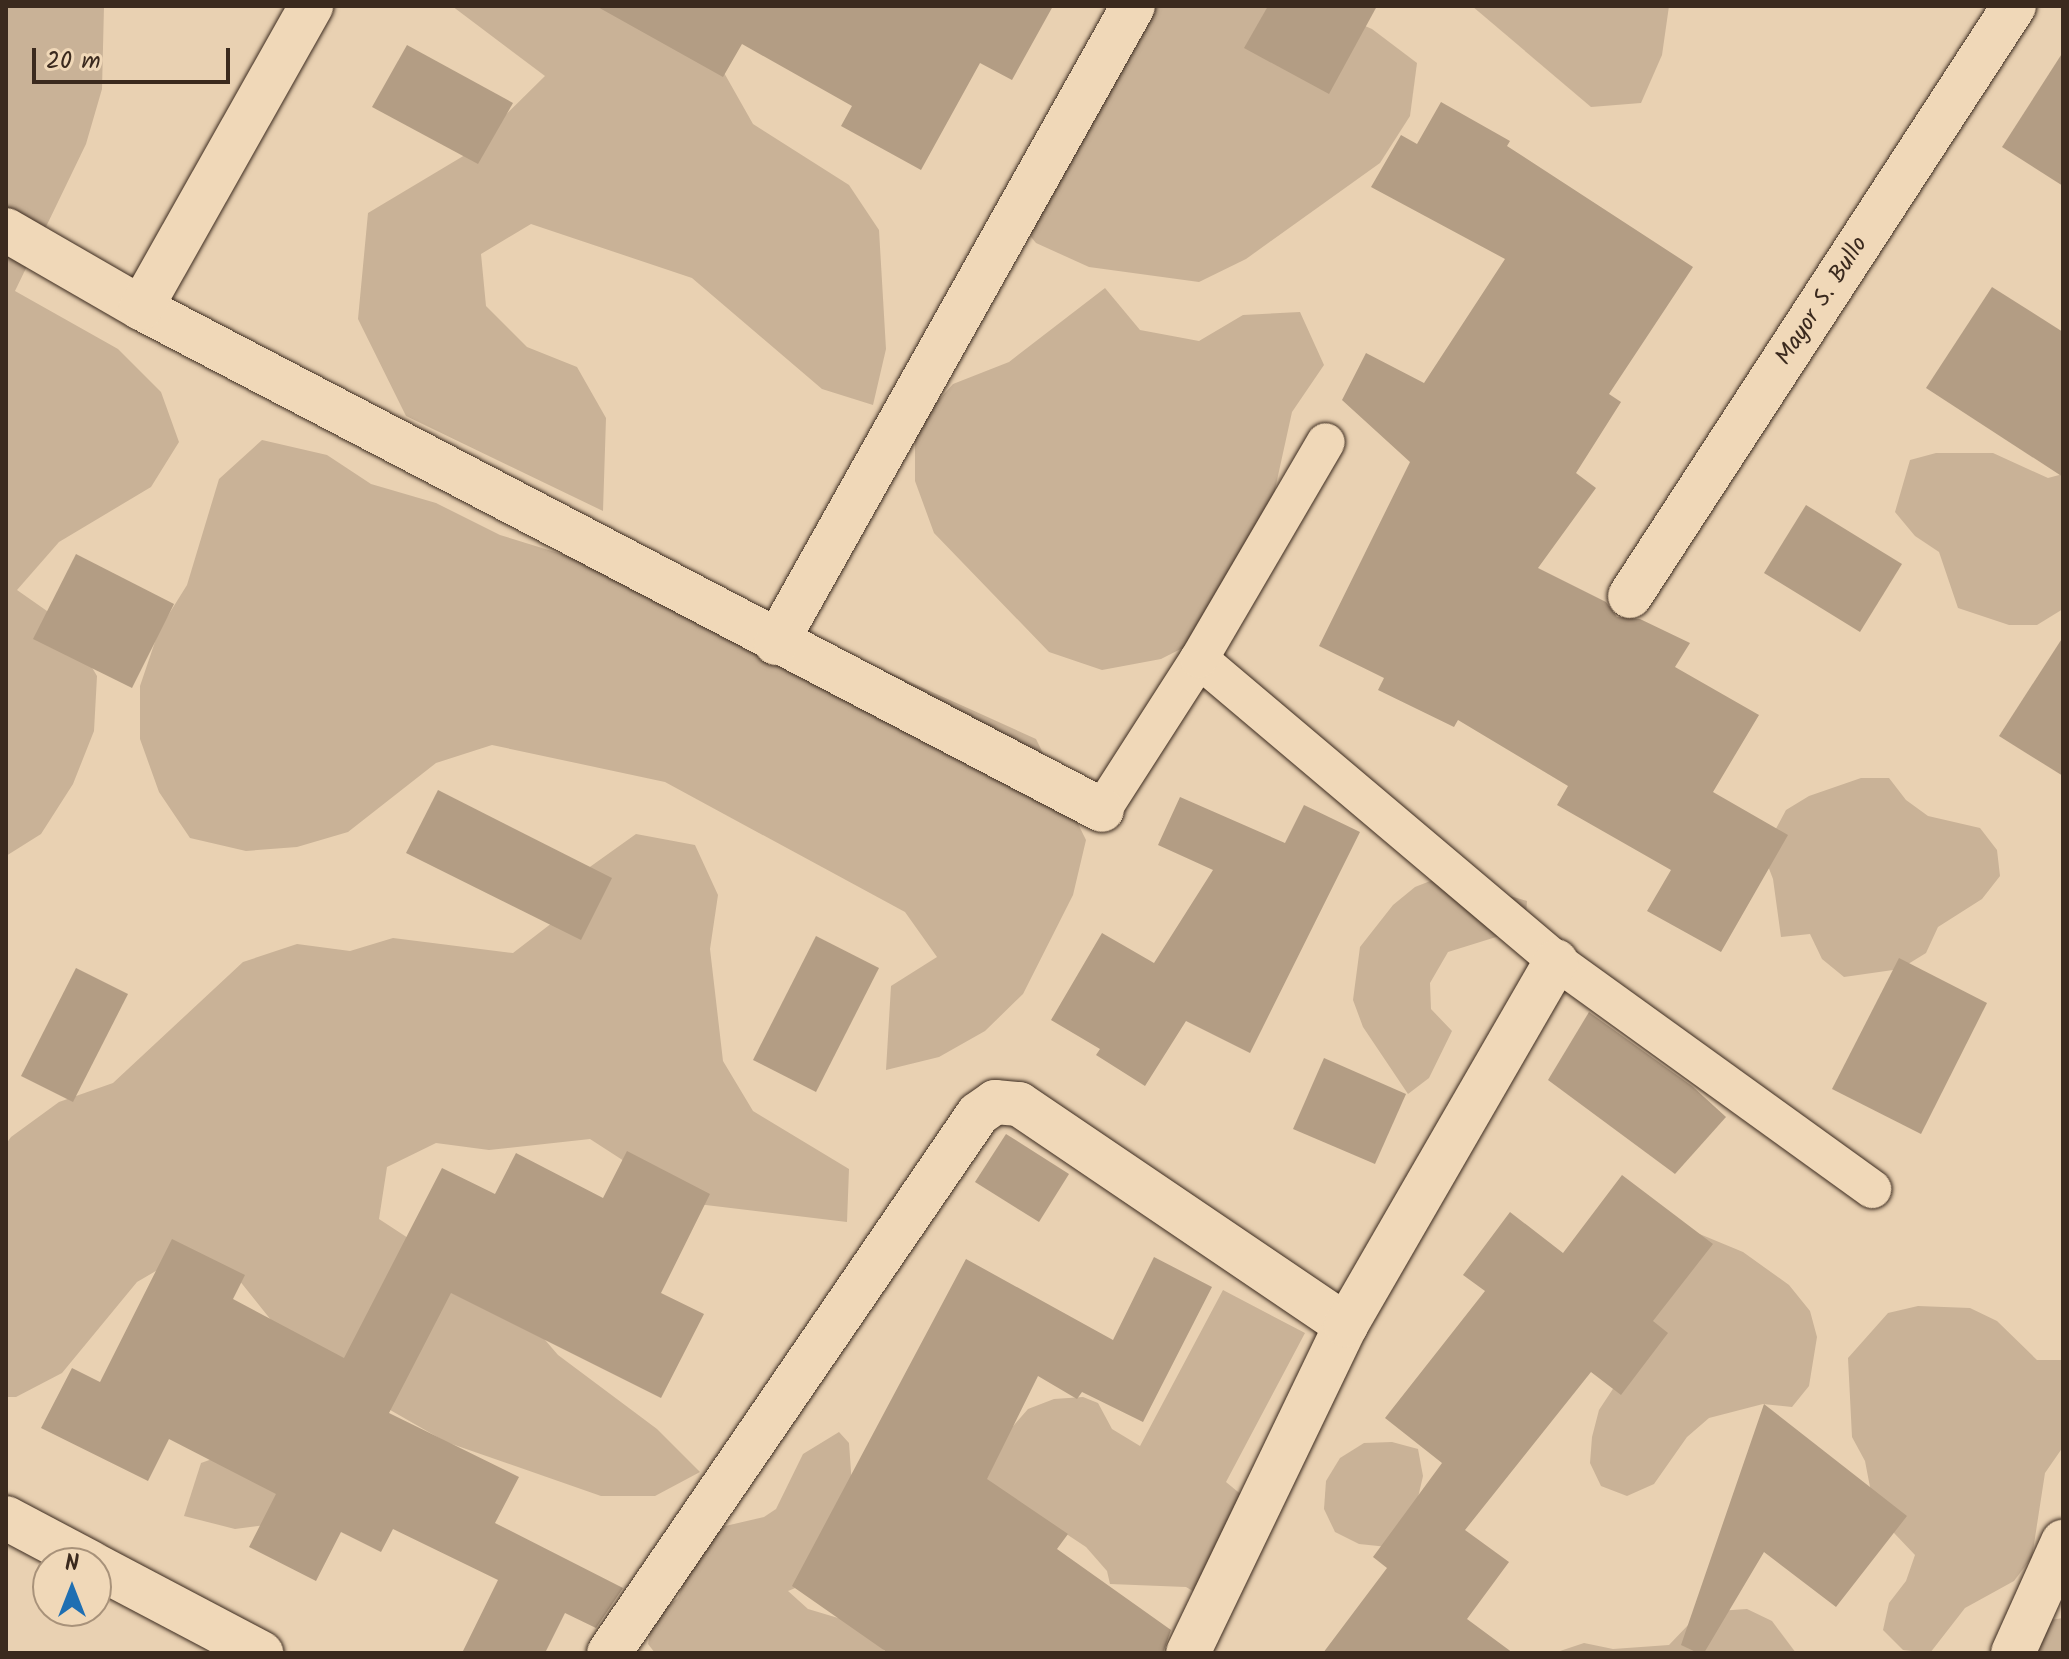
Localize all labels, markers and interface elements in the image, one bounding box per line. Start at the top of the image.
scale bar [36,32,234,82]
text: 20 m [46,42,101,81]
street label: Mayor S. Bullo [1770,231,1874,371]
north arrow [32,1547,112,1627]
text: N [65,1547,79,1582]

